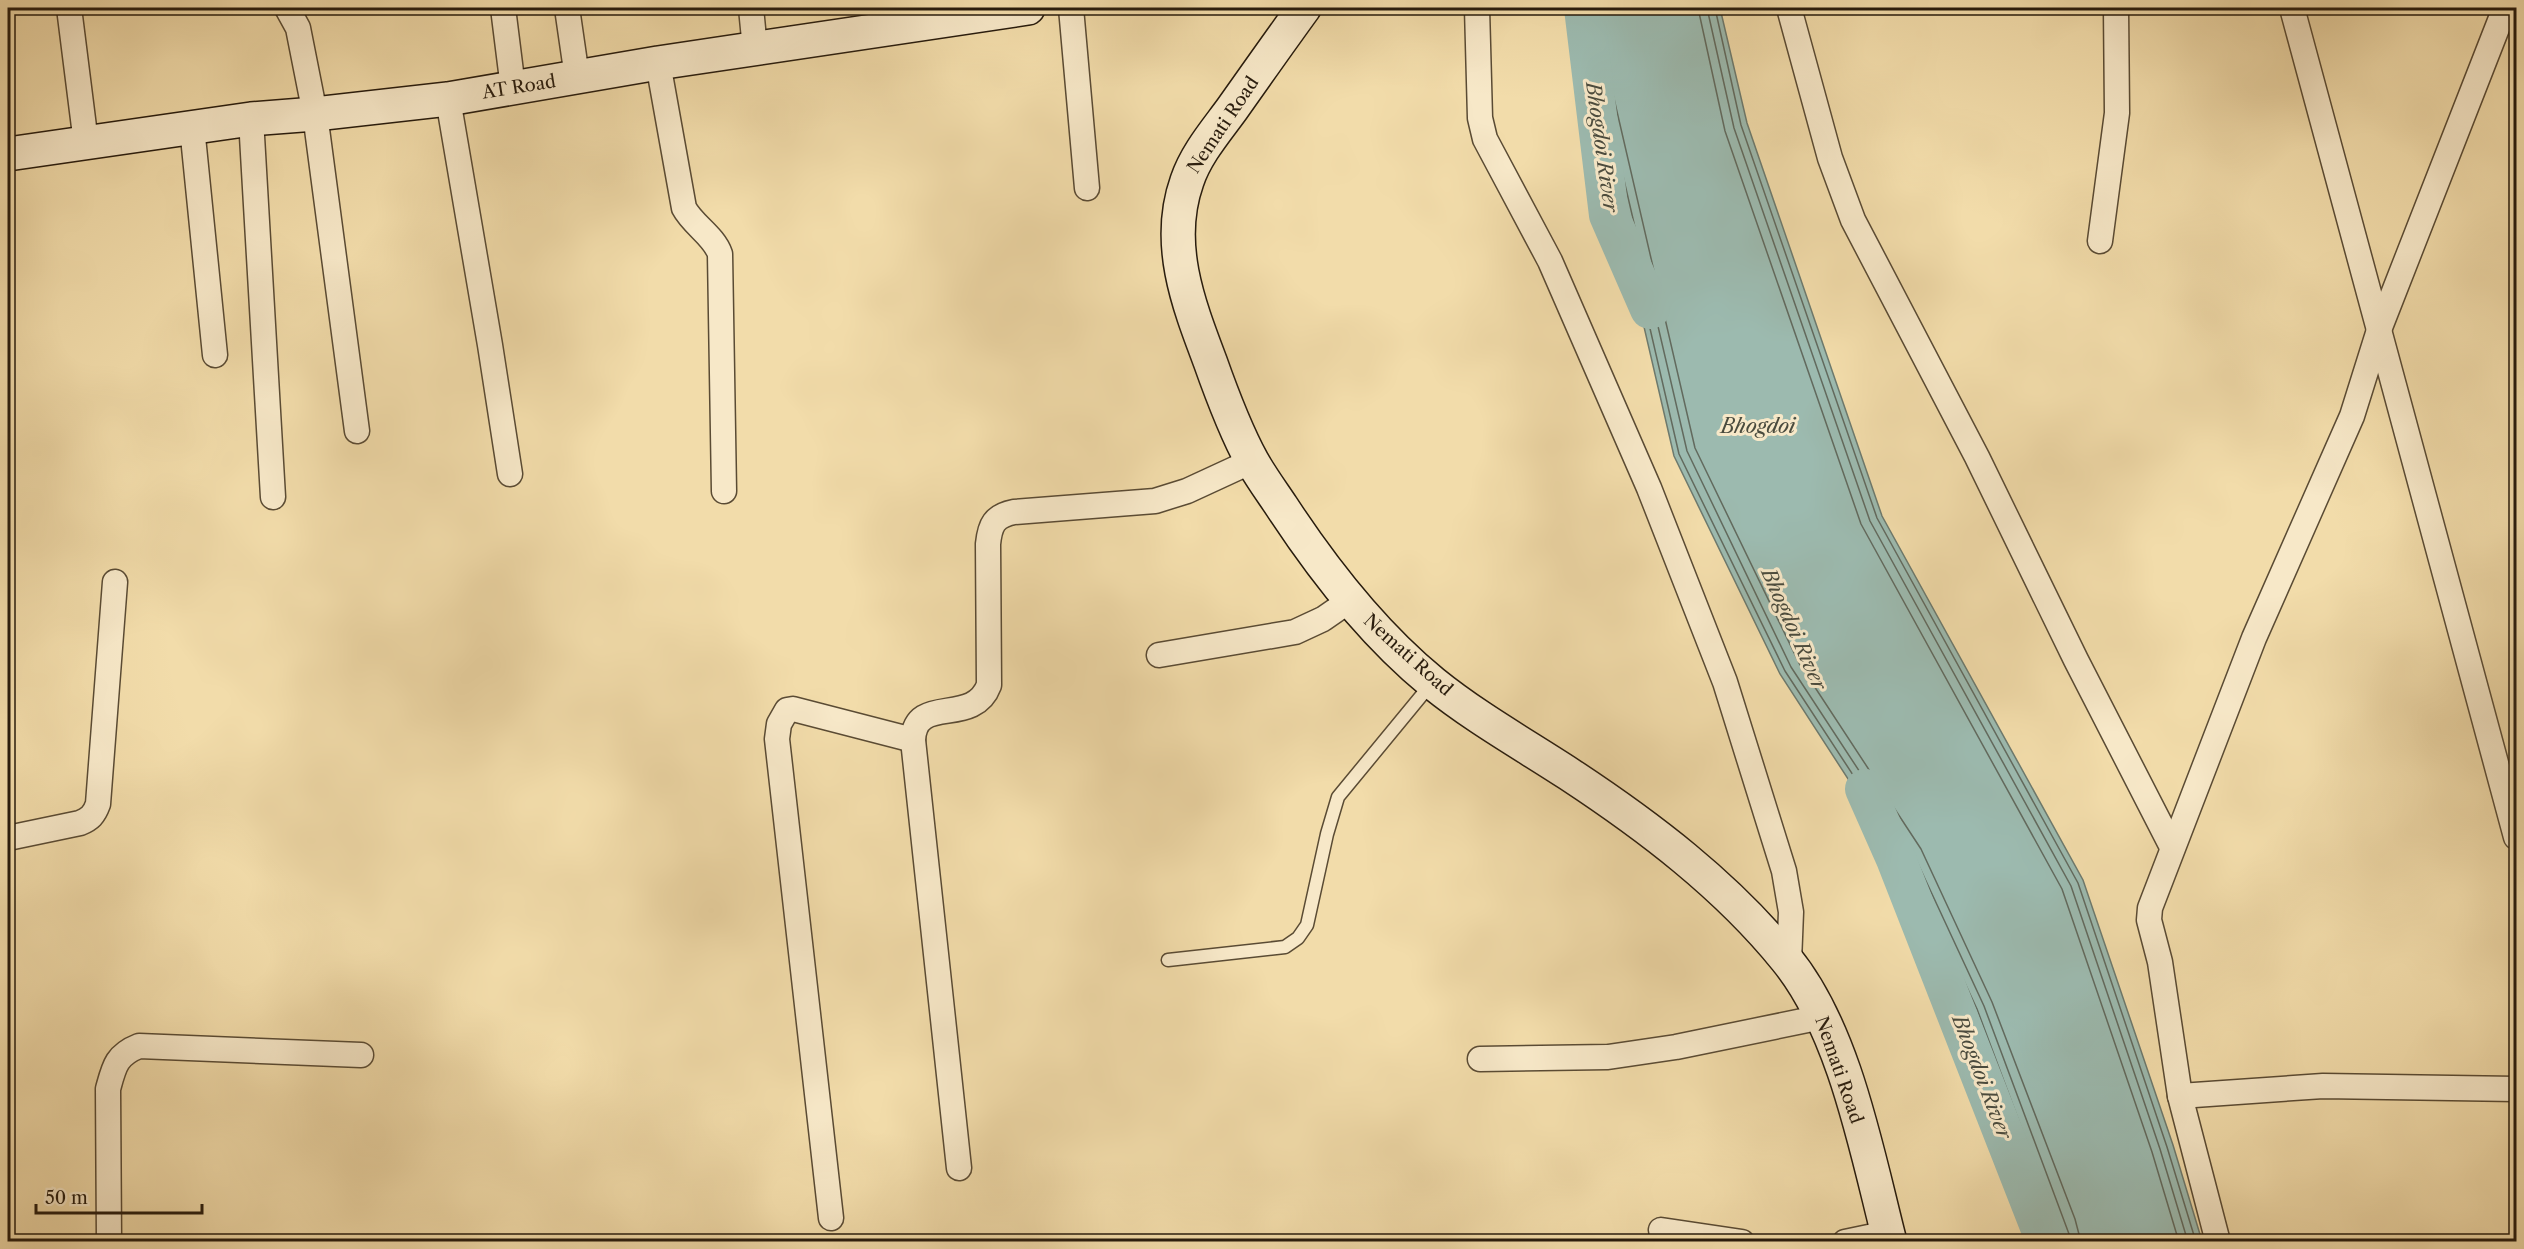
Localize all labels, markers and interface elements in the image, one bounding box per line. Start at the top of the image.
street label: AT Road [480,70,557,104]
street label: Nemati Road [1183,72,1263,178]
water label: Bhogdoi River [1581,78,1623,215]
water label: Bhogdoi [1719,414,1797,438]
water label: Bhogdoi River [1756,562,1832,695]
street label: Nemati Road [1359,609,1457,701]
water label: Bhogdoi River [1947,1010,2017,1144]
street label: Nemati Road [1810,1014,1868,1127]
scale bar [36,1177,202,1215]
text: 50 m [45,1187,88,1209]

